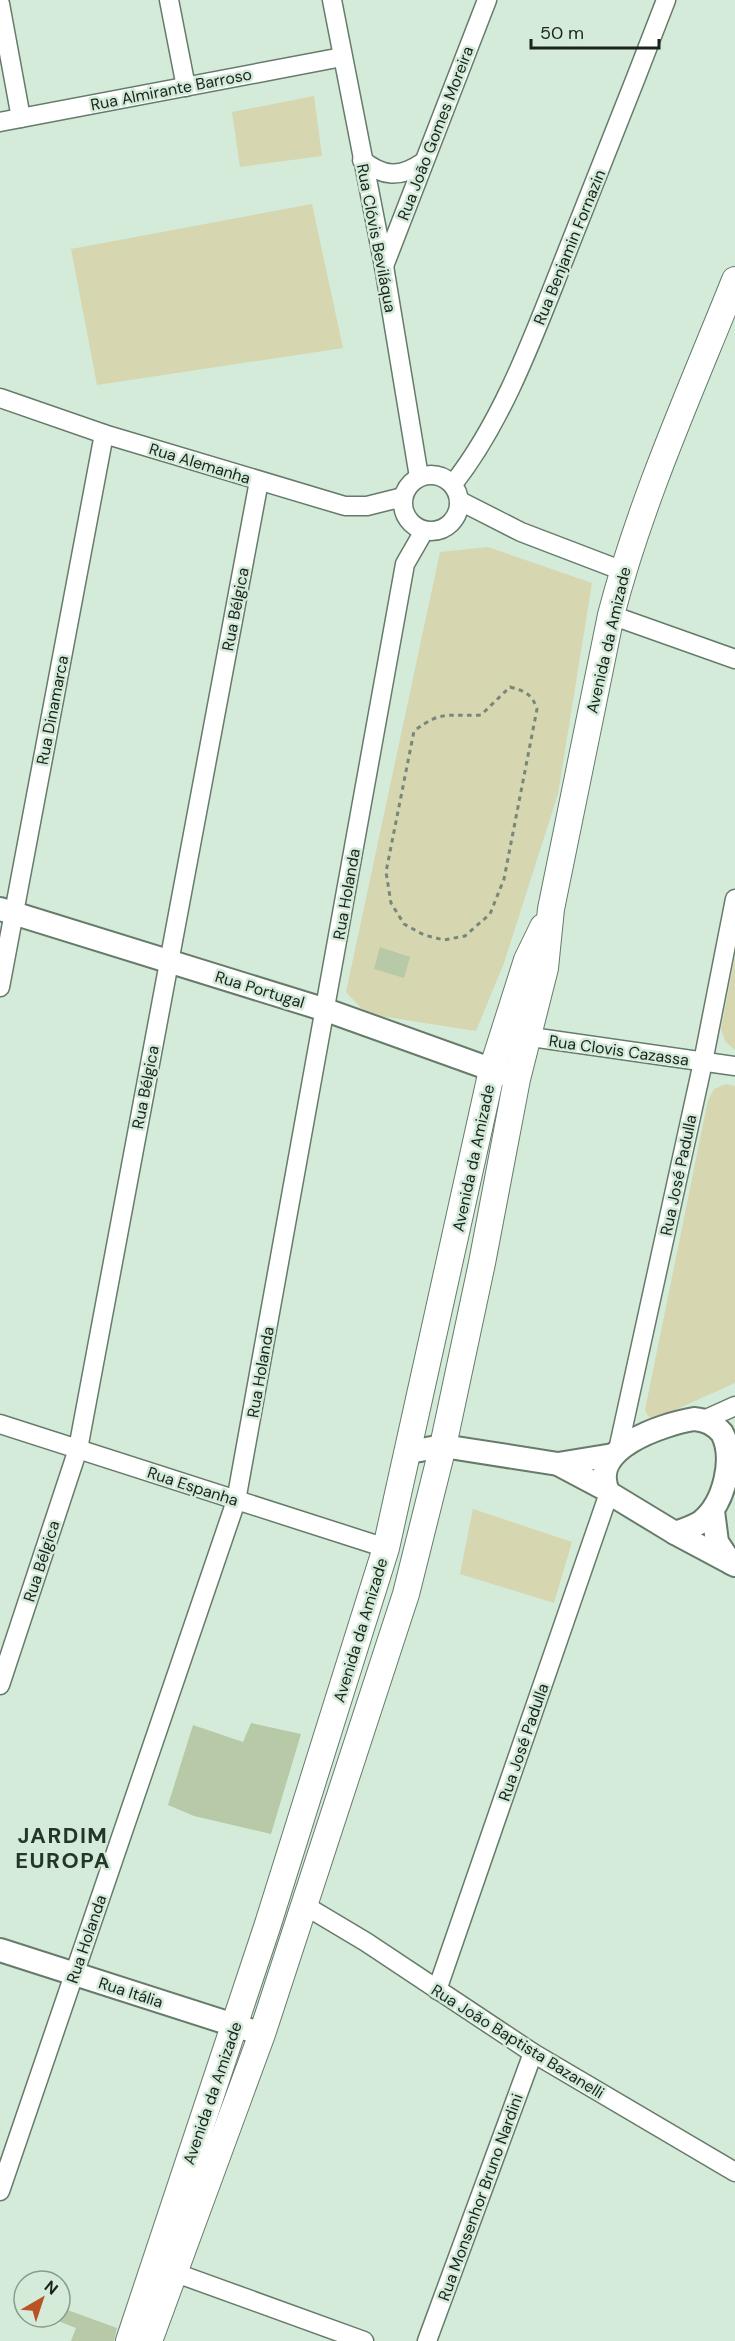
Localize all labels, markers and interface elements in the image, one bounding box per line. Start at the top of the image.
scale bar [531,12,658,50]
text: 50 m [540,21,584,45]
street label: Rua João Gomes Moreira [393,43,478,223]
street label: Rua Almirante Barroso [89,64,254,115]
street label: Rua Clóvis Beviláqua [352,162,401,314]
street label: Rua Benjamin Fornazin [529,167,610,328]
street label: Rua Alemanha [147,438,253,489]
street label: Avenida da Amizade [581,565,636,715]
street label: Rua Bélgica [217,566,254,653]
street label: Rua Dinamarca [32,654,73,766]
street label: Rua Holanda [328,847,365,941]
street label: Rua Portugal [213,966,307,1013]
street label: Rua Clovis Cazassa [548,1030,690,1071]
street label: Rua Bélgica [127,1044,164,1131]
street label: Avenida da Amizade [448,1083,499,1234]
street label: Rua José Padulla [655,1113,702,1238]
street label: Rua Holanda [242,1325,279,1419]
street label: Rua Espanha [145,1462,241,1511]
street label: Rua Bélgica [18,1518,65,1605]
street label: Avenida da Amizade [329,1555,392,1705]
street label: Rua José Padulla [493,1681,553,1804]
district label: JARDIM EUROPA [15,1821,111,1875]
street label: Rua Holanda [62,1892,111,1986]
street label: Rua Itália [96,1972,166,2013]
street label: Rua João Baptista Bazanelli [427,1979,608,2103]
street label: Avenida da Amizade [178,2019,247,2167]
street label: Rua Monsenhor Bruno Nardini [433,2091,528,2304]
north arrow [12,2269,72,2329]
text: N [40,2276,62,2300]

